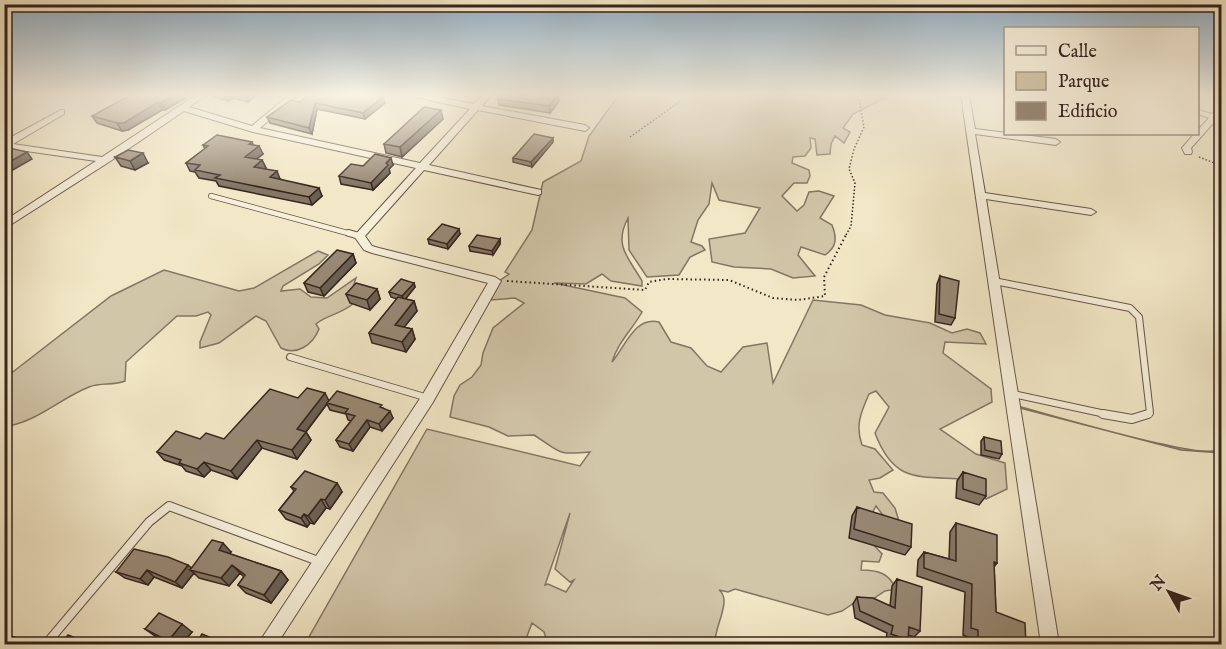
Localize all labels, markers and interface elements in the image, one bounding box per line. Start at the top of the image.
legend [1004,27,1199,135]
text: Calle [1058,41,1097,64]
text: Parque [1058,71,1109,94]
text: Edificio [1058,101,1118,124]
north arrow [1139,562,1199,622]
text: N [1146,572,1171,596]

